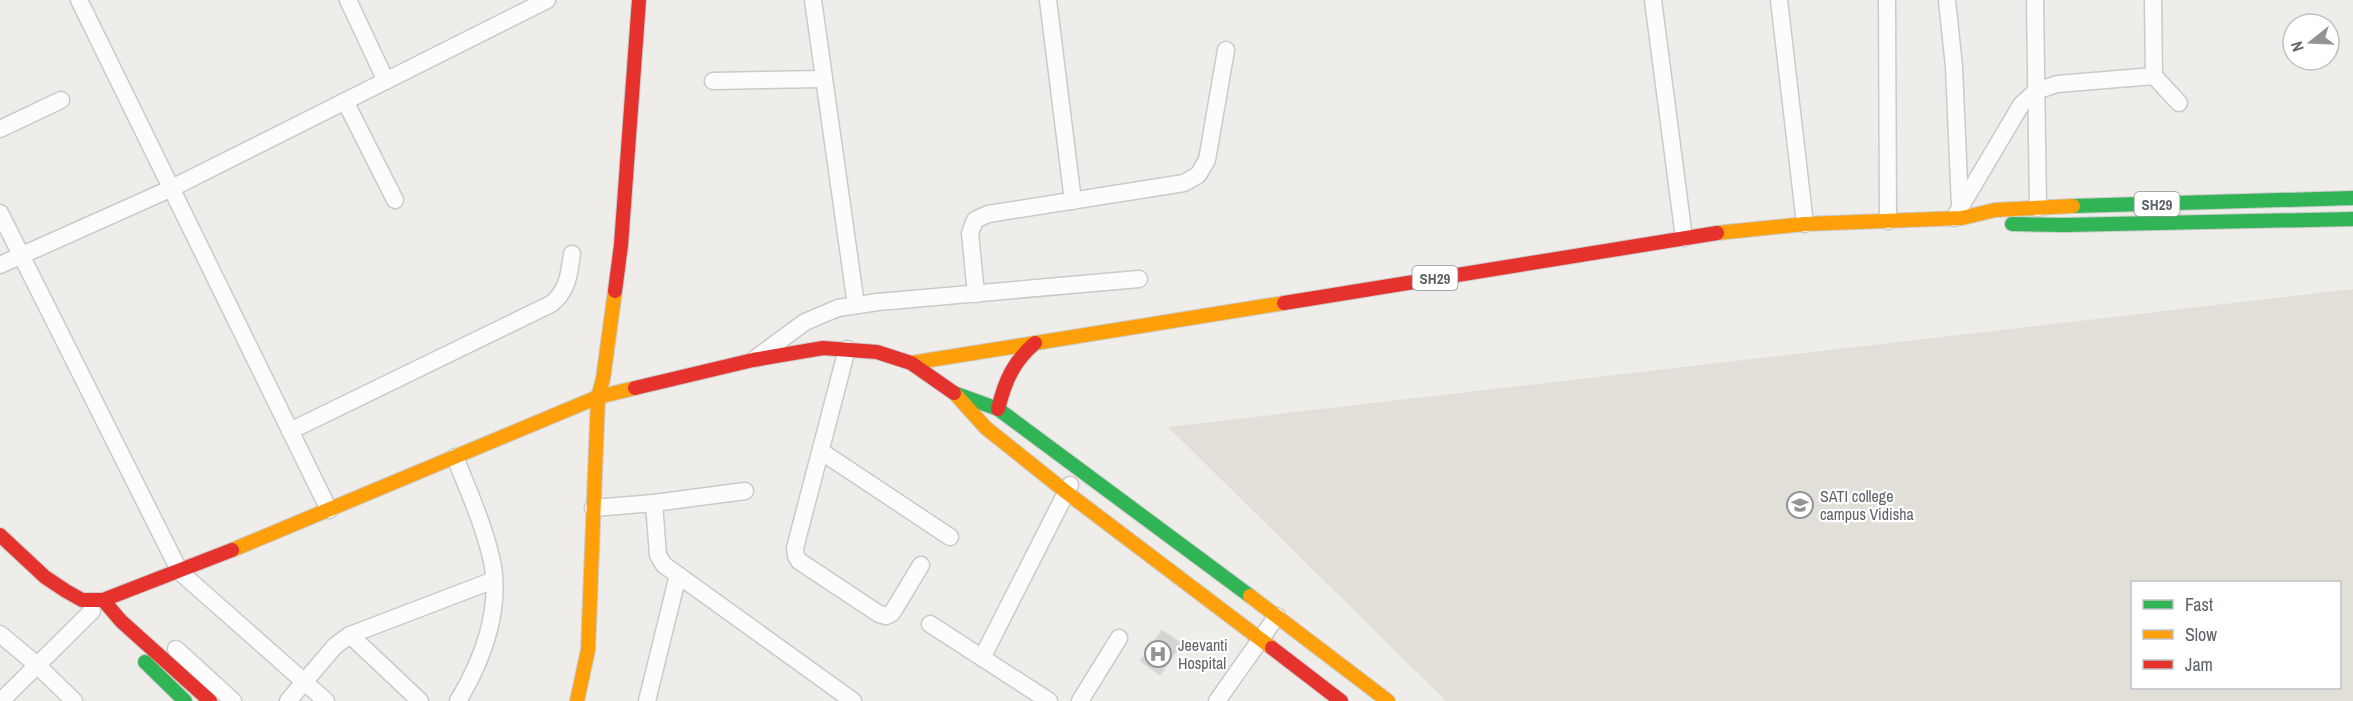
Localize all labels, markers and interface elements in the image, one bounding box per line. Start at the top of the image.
north arrow [2281,12,2341,72]
text: N [2285,39,2309,55]
road number: SH29 [2134,192,2180,216]
road number: SH29 [1412,266,1458,290]
place label: SATI college campus Vidisha [1820,485,1915,525]
school or university icon: SATI college campus Vidisha [1785,490,1815,520]
legend [2131,581,2341,689]
text: Fast [2185,592,2213,617]
text: Slow [2185,622,2217,647]
place label: Jeevanti Hospital [1178,634,1228,674]
hospital icon: Jeevanti Hospital [1143,639,1173,669]
text: Jam [2185,652,2213,677]

